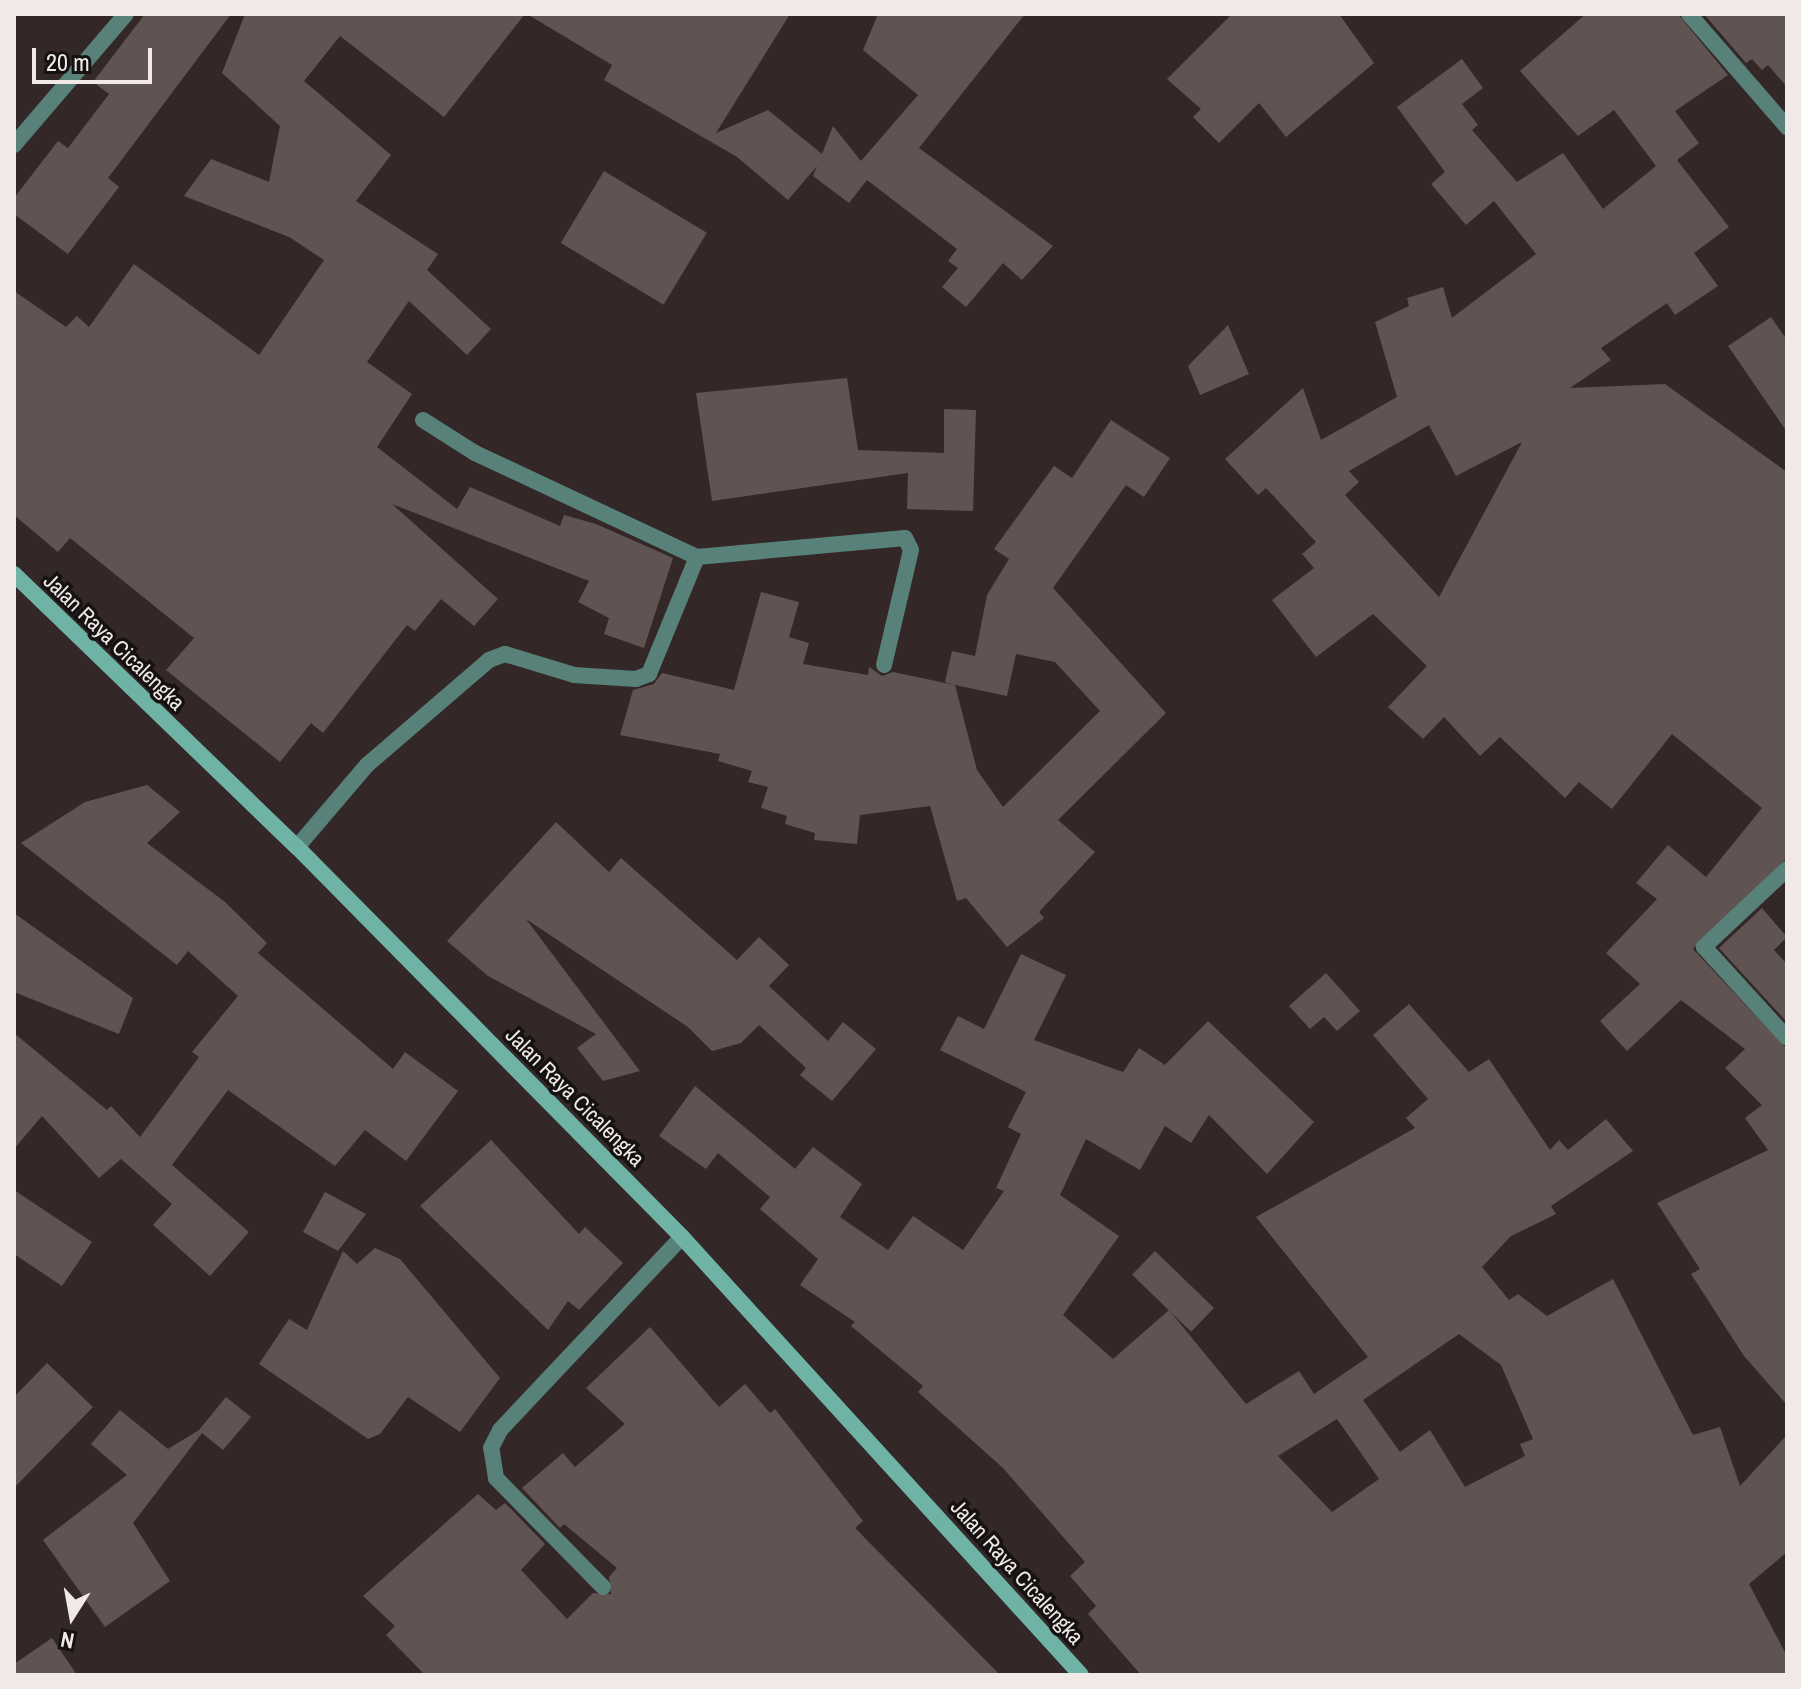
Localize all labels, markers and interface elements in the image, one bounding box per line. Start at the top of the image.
scale bar [36,32,156,82]
text: 20 m [46,46,90,78]
street label: Jalan Raya Cicalengka [38,568,190,716]
street label: Jalan Raya Cicalengka [500,1022,650,1172]
street label: Jalan Raya Cicalengka [945,1494,1089,1650]
north arrow [32,1577,112,1657]
text: N [58,1625,77,1657]

